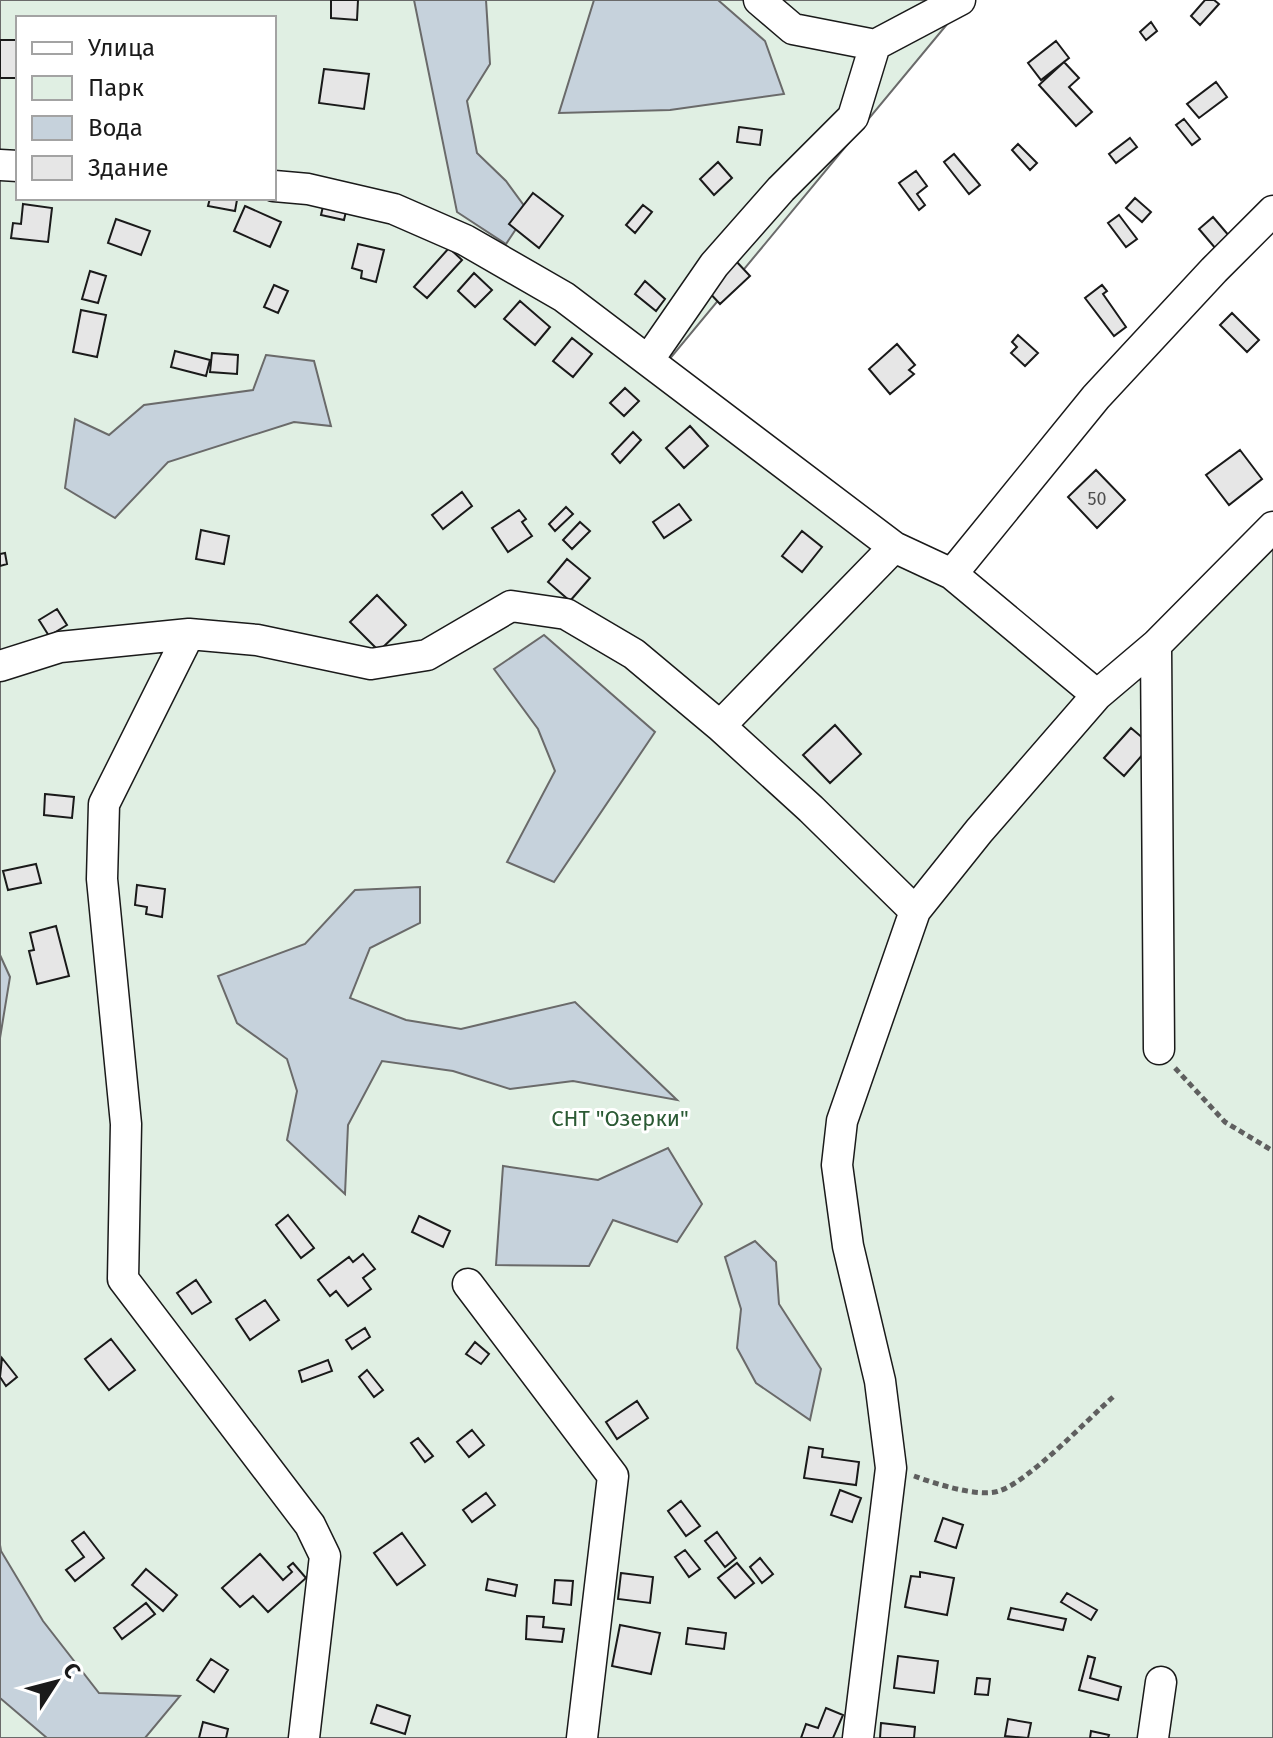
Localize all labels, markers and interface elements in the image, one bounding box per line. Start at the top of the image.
legend [16,16,276,200]
text: Улица [88,34,155,62]
text: Парк [88,74,145,102]
text: Вода [88,114,143,142]
text: Здание [88,154,169,182]
house number: 50 [1087,488,1107,510]
park label: СНТ "Озерки" [551,1105,689,1132]
north arrow [16,1642,96,1722]
text: С [57,1657,87,1684]

